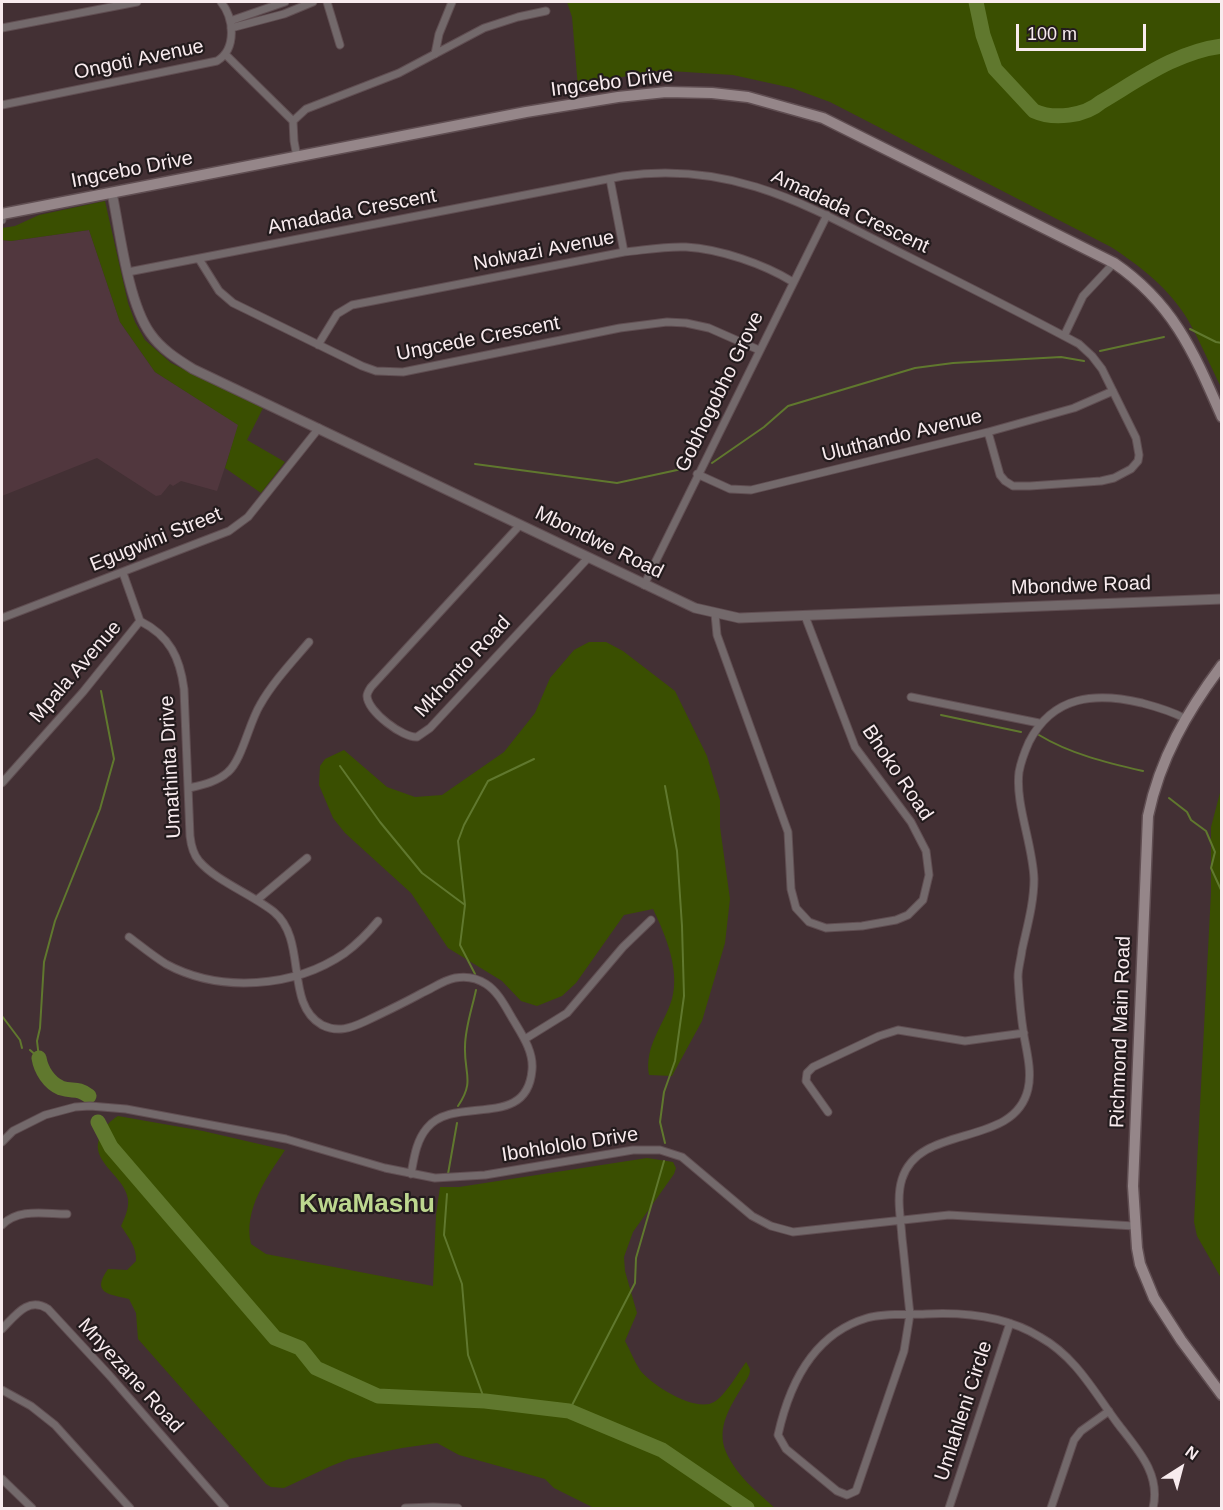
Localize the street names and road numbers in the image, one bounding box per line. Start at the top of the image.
street label: Ongoti Avenue [72,35,206,85]
street label: Ingcebo Drive [549,64,675,102]
street label: Ingcebo Drive [69,146,195,194]
street label: Amadada Crescent [767,165,933,259]
street label: Amadada Crescent [266,184,438,240]
street label: Nolwazi Avenue [472,226,616,276]
street label: Gobhogobho Grove [671,308,769,476]
street label: Ungcede Crescent [394,311,562,367]
street label: Uluthando Avenue [819,404,985,468]
street label: Mbondwe Road [531,502,667,584]
street label: Egugwini Street [87,503,225,577]
street label: Mbondwe Road [1011,572,1151,600]
street label: Mkhonto Road [410,611,516,723]
street label: Mpala Avenue [25,616,127,728]
street label: Umathinta Drive [155,695,187,839]
street label: Bhoko Road [856,721,938,825]
street label: Richmond Main Road [1106,935,1136,1129]
street label: Ibohlololo Drive [500,1122,640,1168]
street label: Mnyezane Road [72,1314,188,1438]
street label: Umlahleni Circle [930,1338,998,1484]

